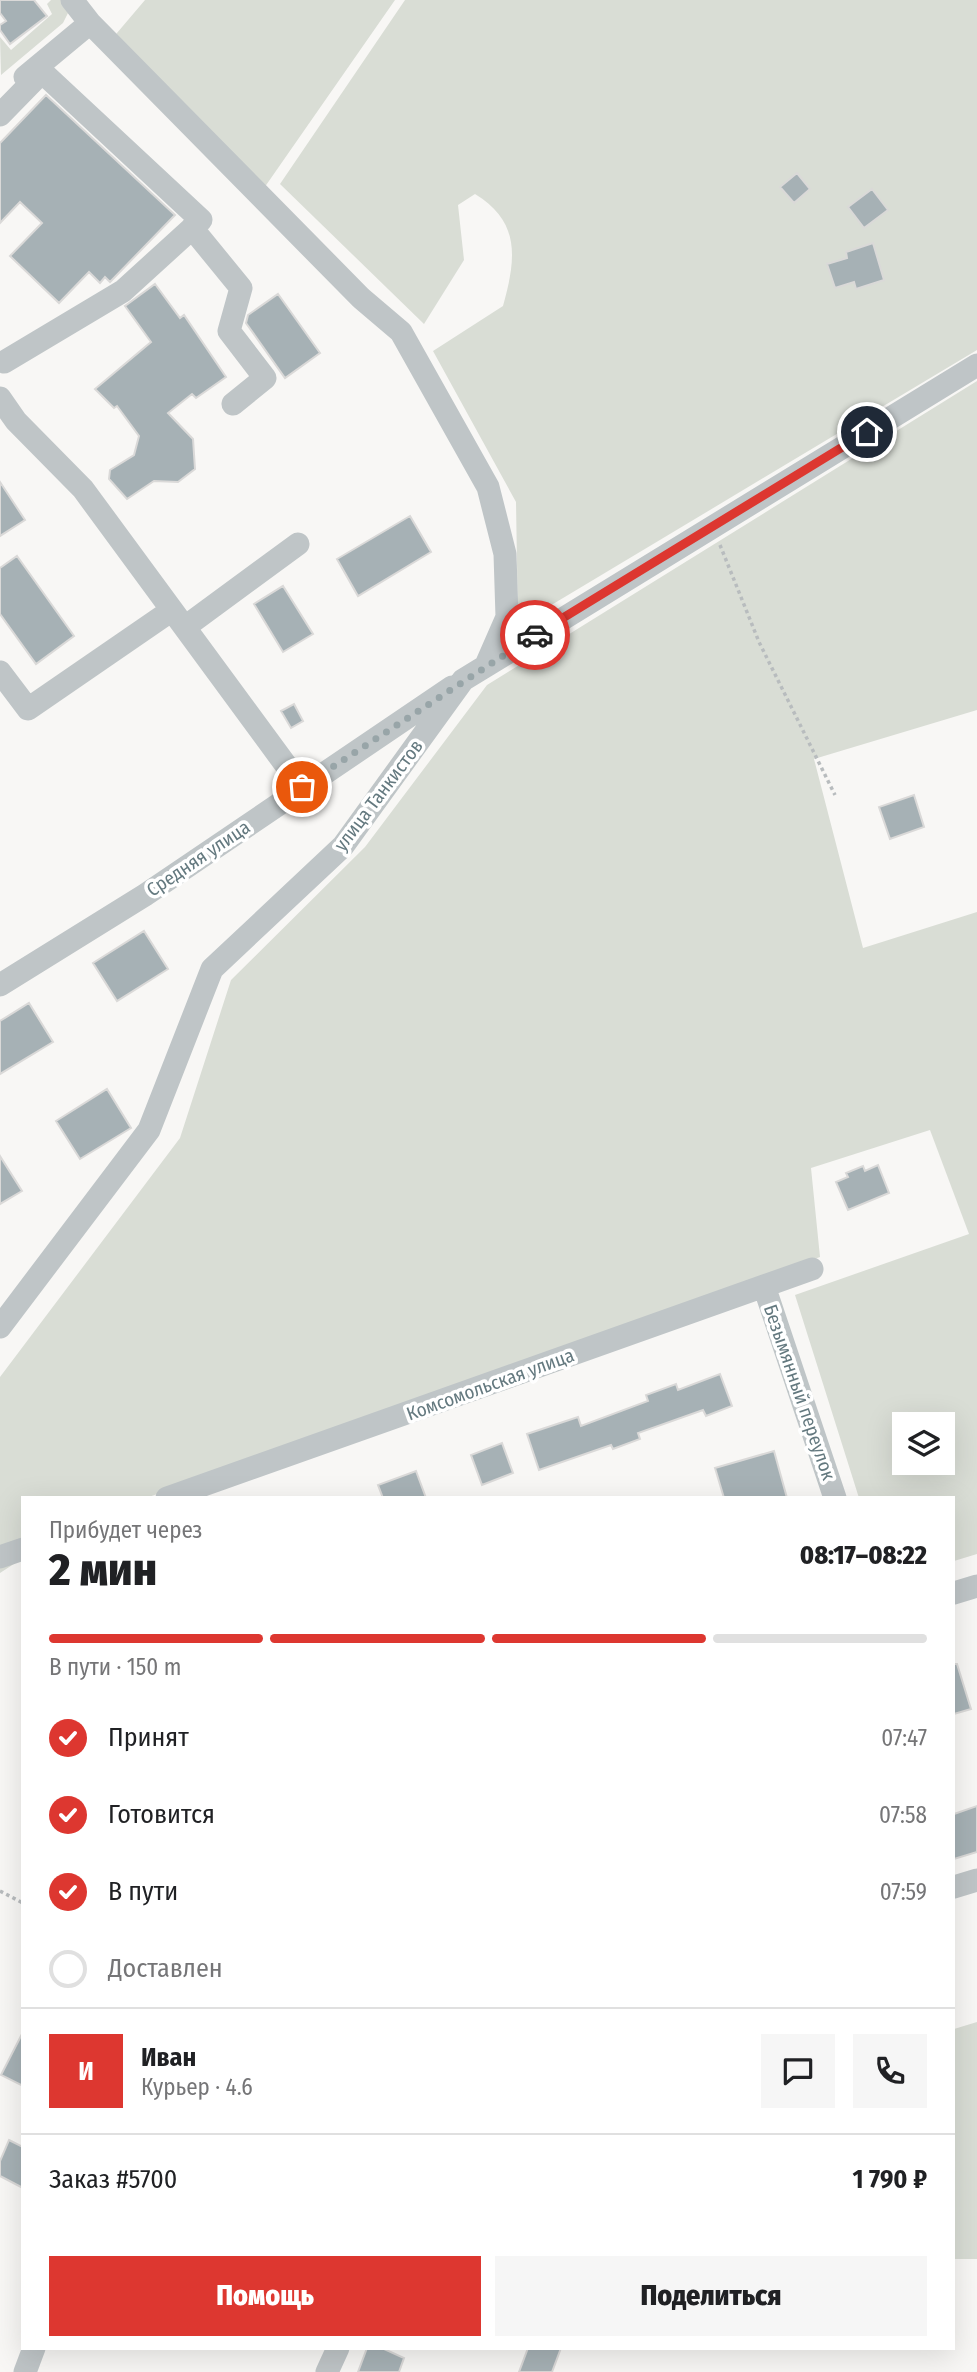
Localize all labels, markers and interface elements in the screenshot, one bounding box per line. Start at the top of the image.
pin [837,402,897,462]
icon: home [848,413,886,451]
courier [500,600,570,670]
icon: car [516,616,554,654]
street label: улица Танкистов [329,735,428,855]
pin [272,757,332,817]
icon: bag [283,768,321,806]
street label: Средняя улица [142,815,254,901]
street label: Безымянный переулок [759,1301,840,1483]
street label: Комсомольская улица [403,1343,577,1425]
map controls [892,1412,955,1475]
button: layers [892,1412,955,1475]
text: Прибудет через [49,1516,202,1544]
text: 08:17–08:22 [800,1540,927,1571]
text: 2 мин [49,1542,157,1597]
text: В пути · 150 m [49,1653,181,1681]
icon: check [49,1719,87,1757]
text: Принят [108,1722,189,1753]
text: 07:47 [881,1724,927,1752]
icon: check [49,1796,87,1834]
text: Готовится [108,1799,215,1830]
text: 07:58 [879,1801,927,1829]
icon: check [49,1873,87,1911]
text: В пути [108,1876,178,1907]
text: 07:59 [880,1878,927,1906]
text: Доставлен [108,1953,223,1984]
button: chat [761,2034,835,2108]
button: phone [853,2034,927,2108]
text: Иван [141,2042,196,2073]
text: И [78,2056,94,2087]
text: Курьер · 4.6 [141,2073,253,2101]
text: Заказ #5700 [49,2164,177,2195]
text: 1 790 ₽ [853,2164,927,2195]
button: Помощь [49,2256,481,2336]
button: Поделиться [495,2256,927,2336]

